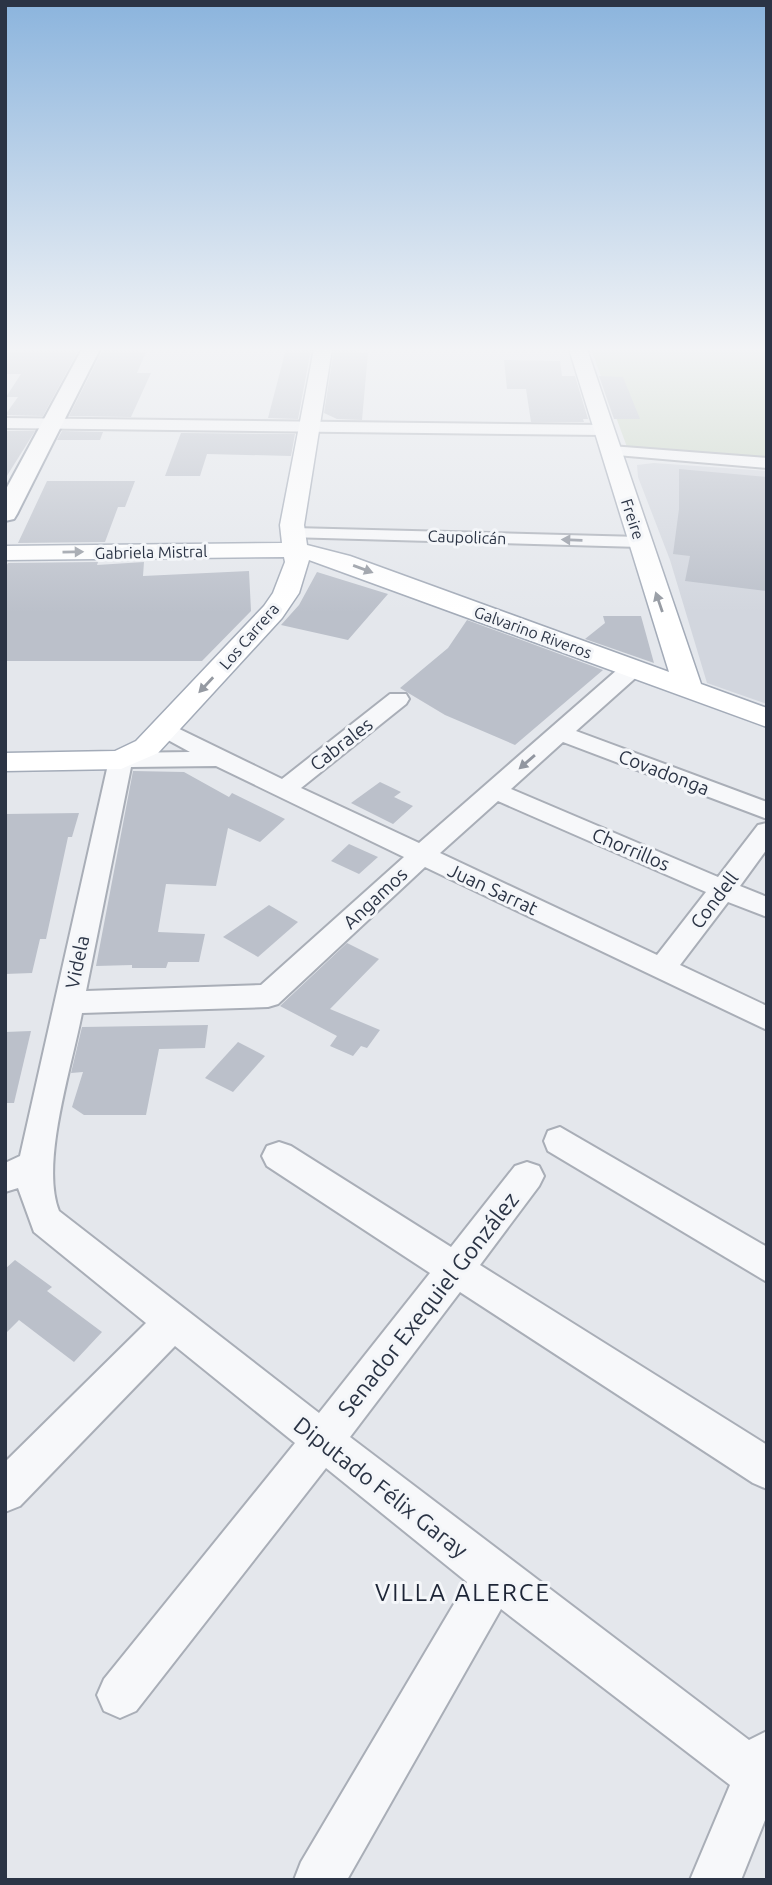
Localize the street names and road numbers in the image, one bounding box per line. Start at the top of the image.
street label: Freire [618,496,648,542]
street label: Caupolicán [427,527,507,547]
street label: Gabriela Mistral [95,542,207,562]
street label: Los Carrera [216,599,282,673]
street label: Galvarino Riveros [472,602,594,662]
street label: Cabrales [305,713,377,775]
street label: Covadonga [615,745,713,799]
street label: Chorrillos [589,823,673,875]
street label: Juan Sarrat [445,859,542,920]
street label: Angamos [338,863,412,933]
street label: Condell [686,867,742,933]
street label: Videla [61,933,93,991]
street label: Senador Exequiel González [333,1187,523,1421]
street label: Diputado Félix Garay [289,1411,473,1563]

